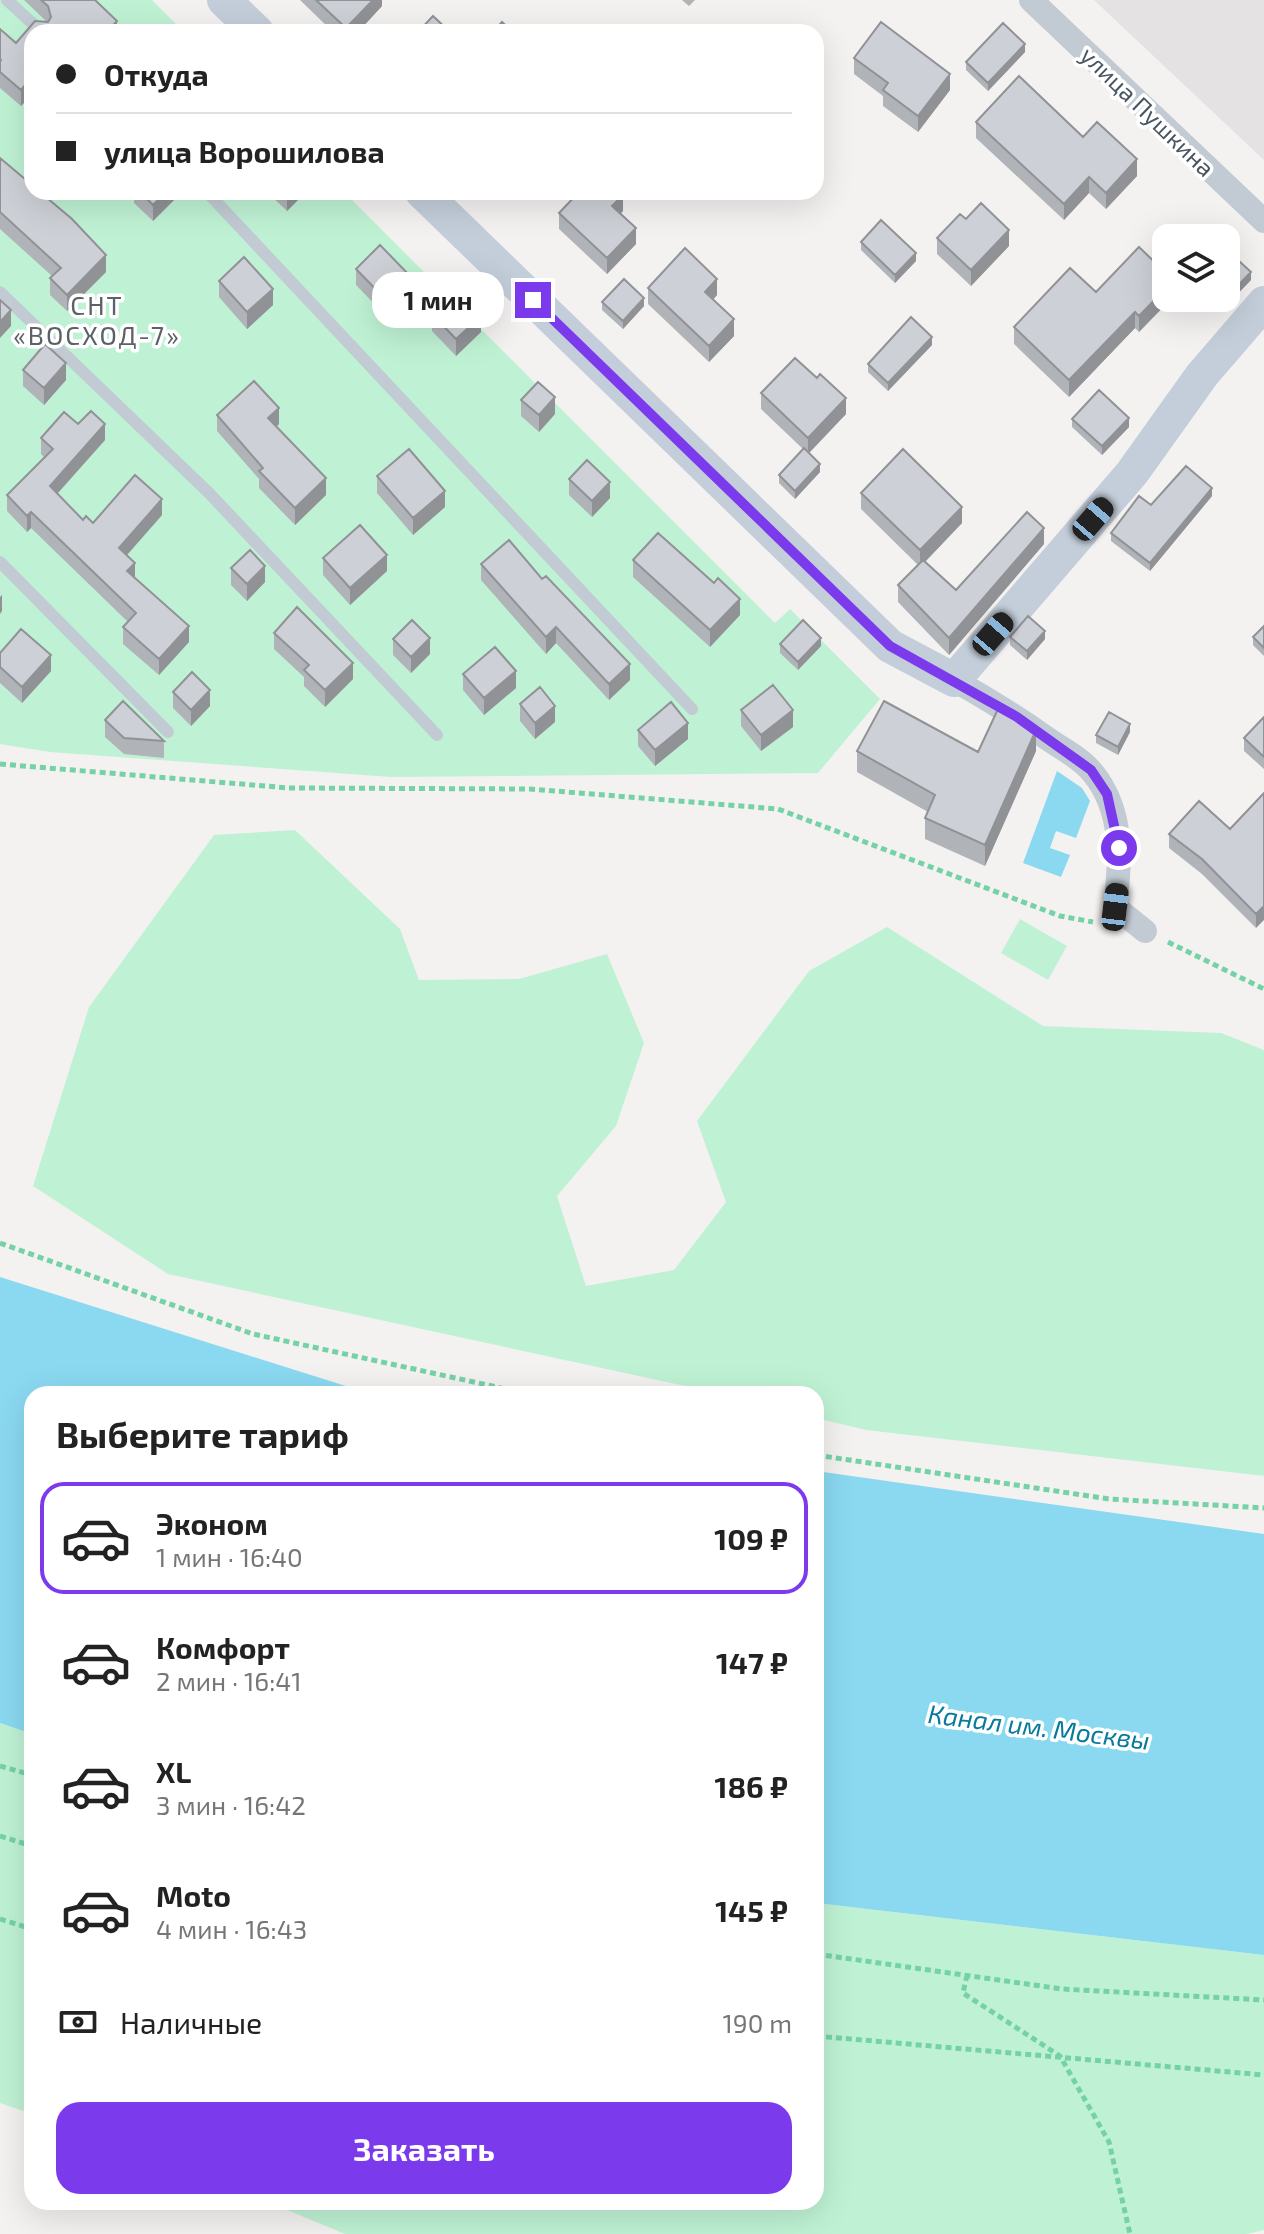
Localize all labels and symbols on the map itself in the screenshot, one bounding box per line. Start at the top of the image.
street label: улица Пушкина [1074,40,1221,183]
callout: 1 мин [373,272,505,328]
route end [515,282,551,318]
district label: СНТ «ВОСХОД-7» [13,289,181,350]
car [1068,493,1118,545]
car [968,608,1018,660]
route start [1101,830,1137,866]
car [1100,882,1130,932]
water label: Канал им. Москвы [926,1697,1152,1755]

